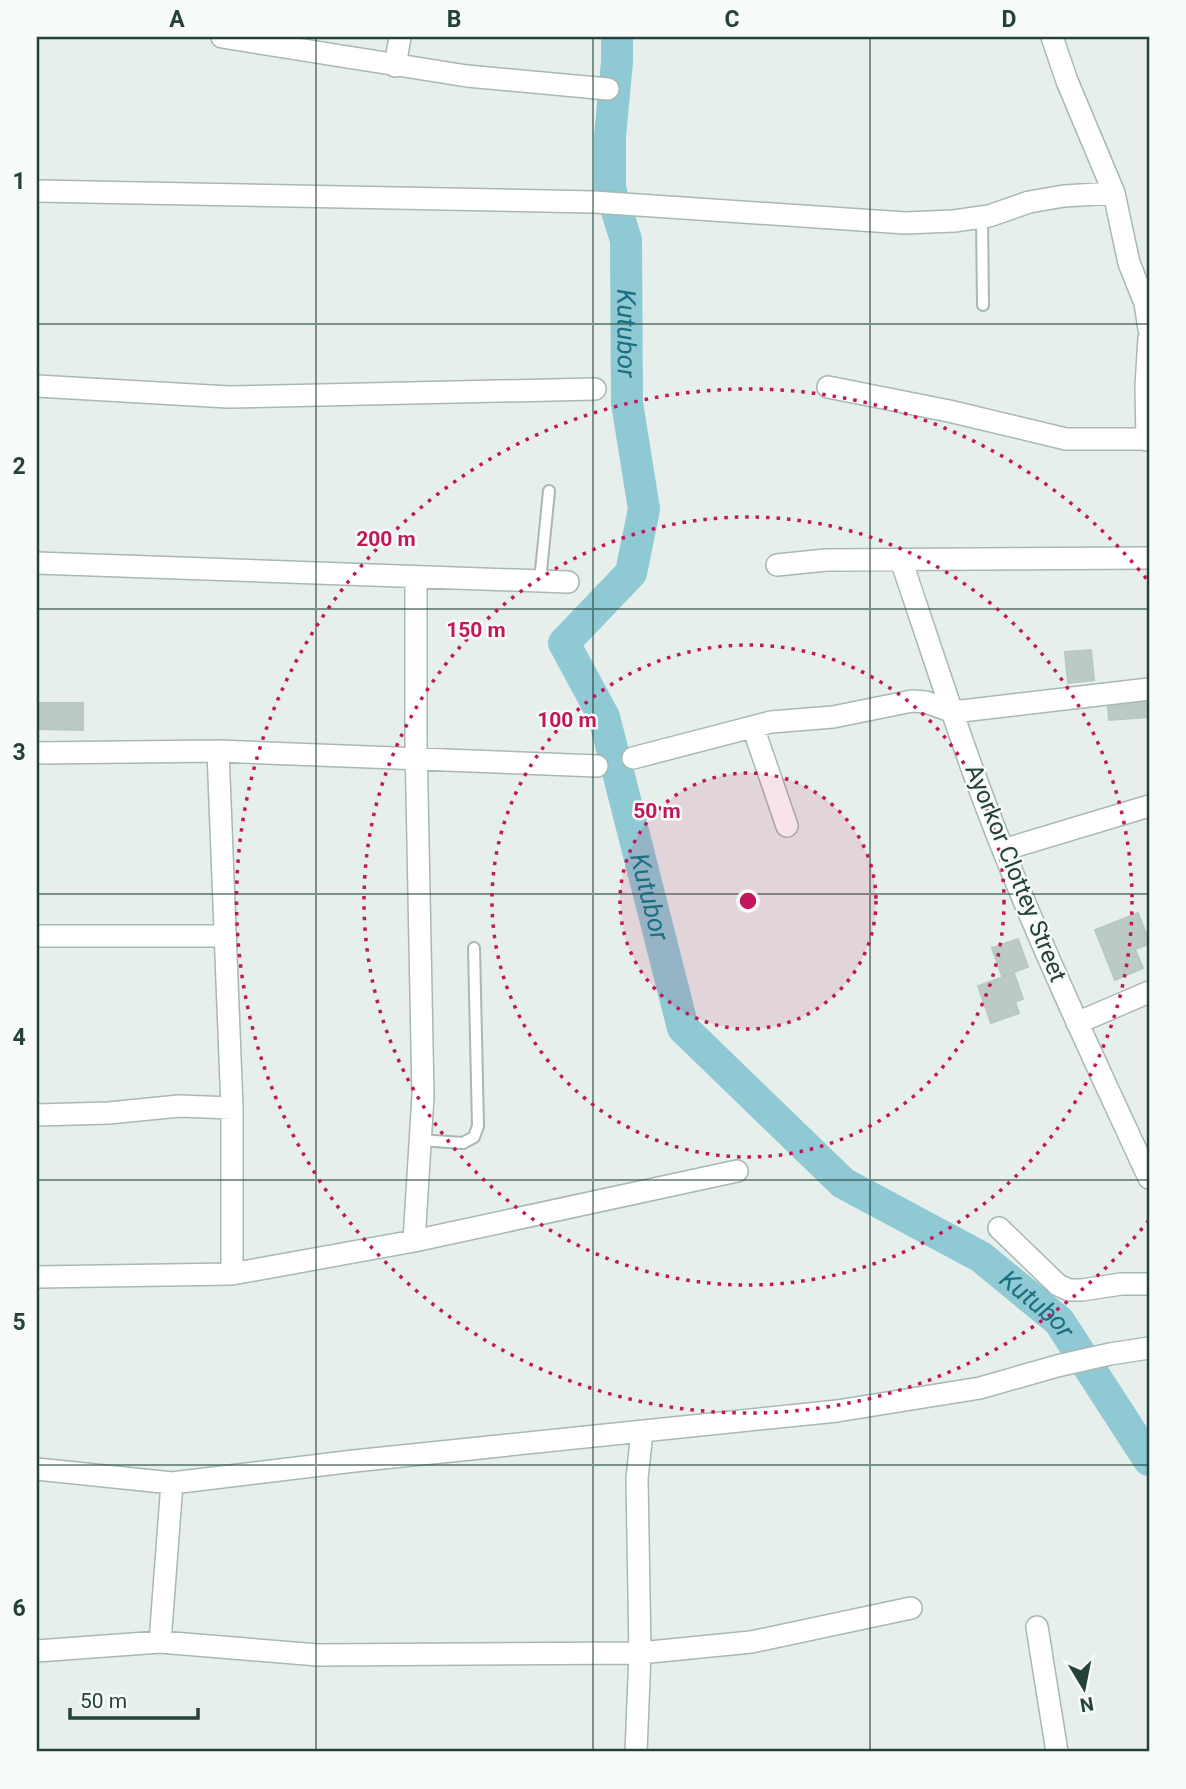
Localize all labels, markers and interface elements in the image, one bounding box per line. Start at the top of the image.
text: A [169,6,185,33]
text: B [447,6,461,33]
text: C [724,6,740,33]
text: D [1002,6,1016,33]
text: 1 [12,168,26,195]
water label: Kutubor [611,289,642,379]
text: 2 [12,453,26,480]
text: 200 m [356,527,416,551]
text: 150 m [446,618,506,642]
text: 100 m [537,708,597,732]
text: 3 [12,739,26,766]
street label: Ayorkor Clottey Street [960,760,1072,986]
text: 50 m [633,799,681,823]
water label: Kutubor [624,850,675,945]
centre of rings [736,889,760,913]
text: 4 [12,1024,26,1051]
water label: Kutubor [994,1264,1081,1344]
text: 5 [12,1309,26,1336]
text: 6 [12,1595,26,1622]
north arrow [1050,1652,1120,1722]
scale bar [70,1677,198,1721]
text: 50 m [80,1689,127,1713]
text: N [1078,1692,1095,1717]

